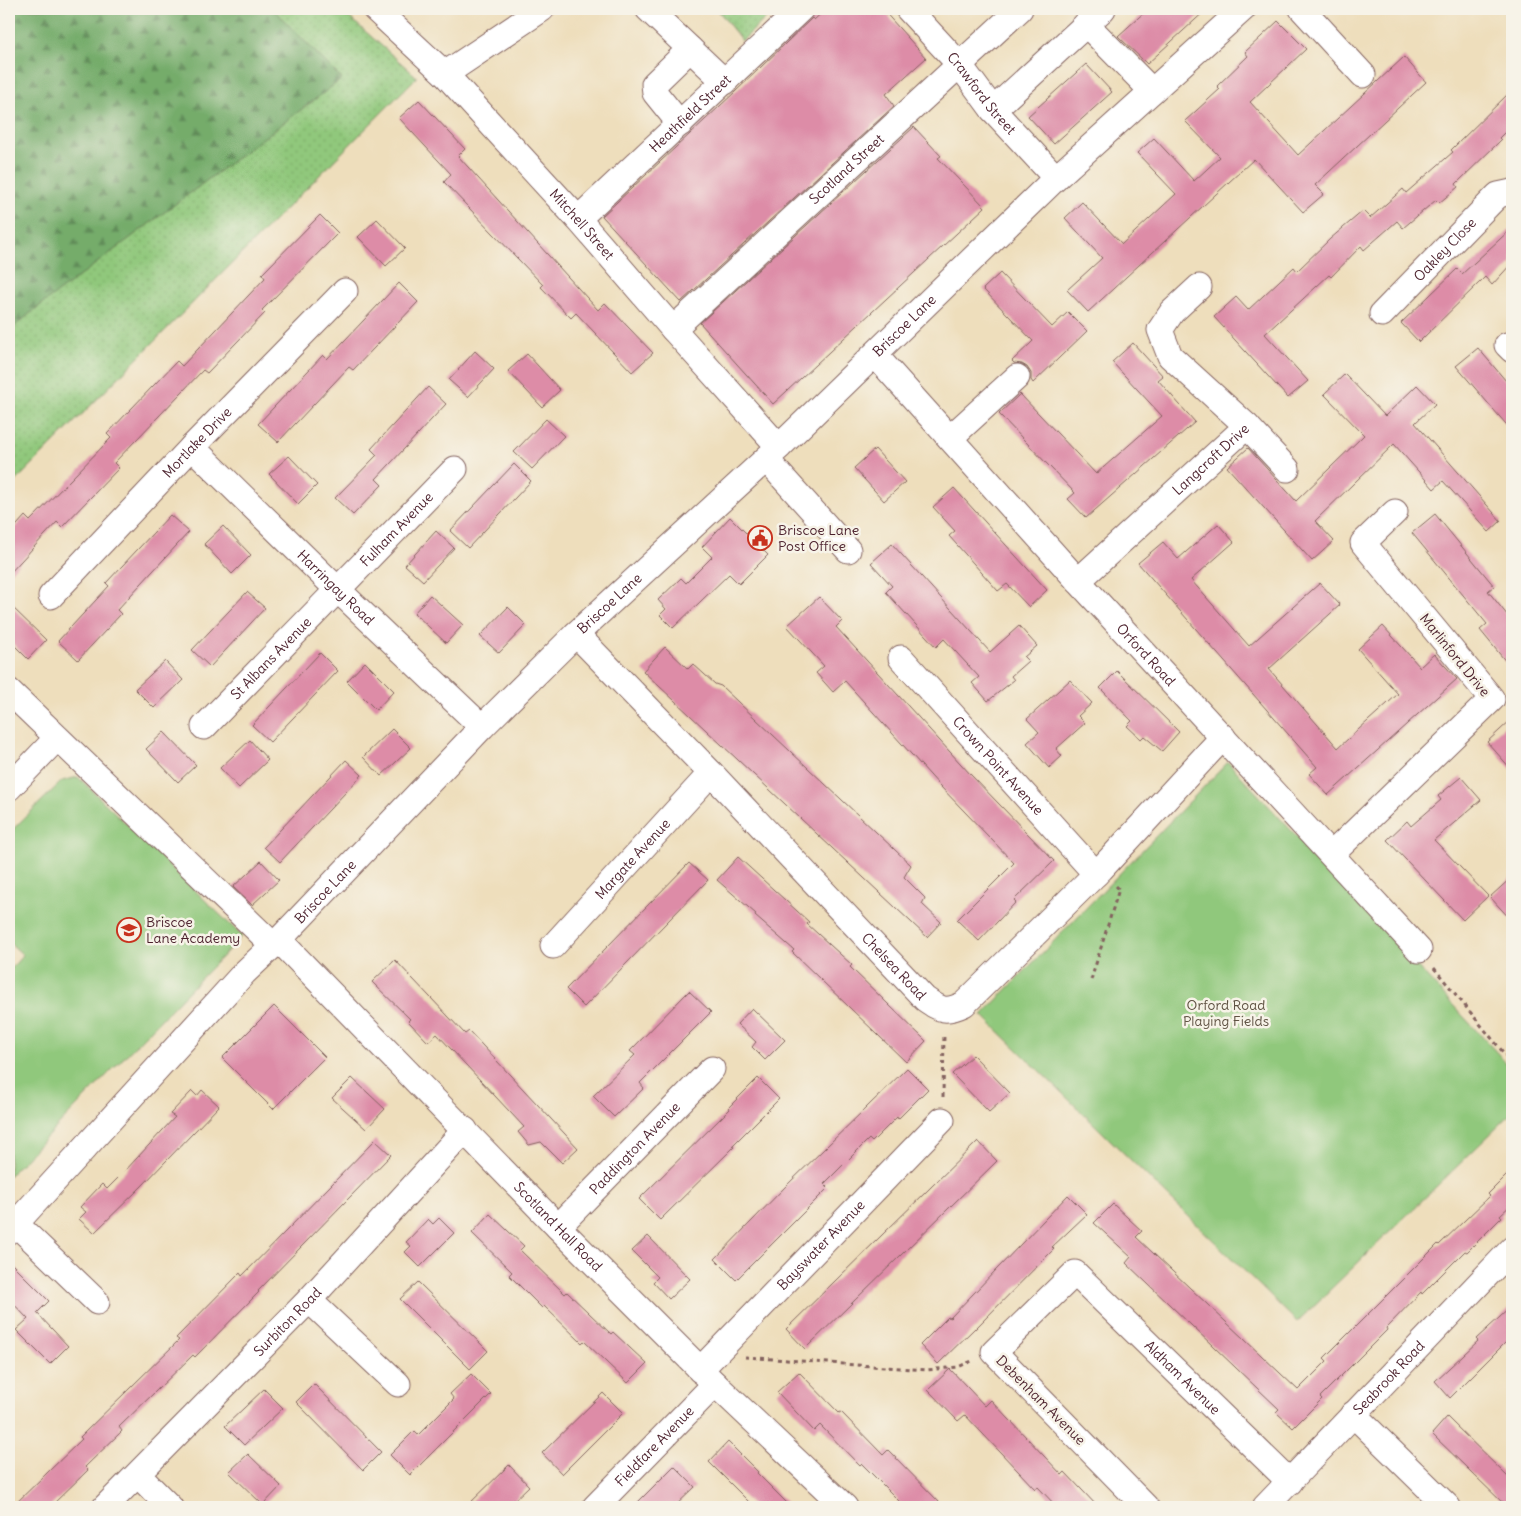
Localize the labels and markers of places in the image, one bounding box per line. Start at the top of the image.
place label: Briscoe Lane Post Office [778,521,859,555]
public building icon: Briscoe Lane Post Office [747,525,773,551]
place label: Briscoe Lane Academy [146,913,240,947]
school or university icon: Briscoe Lane Academy [116,917,142,943]

